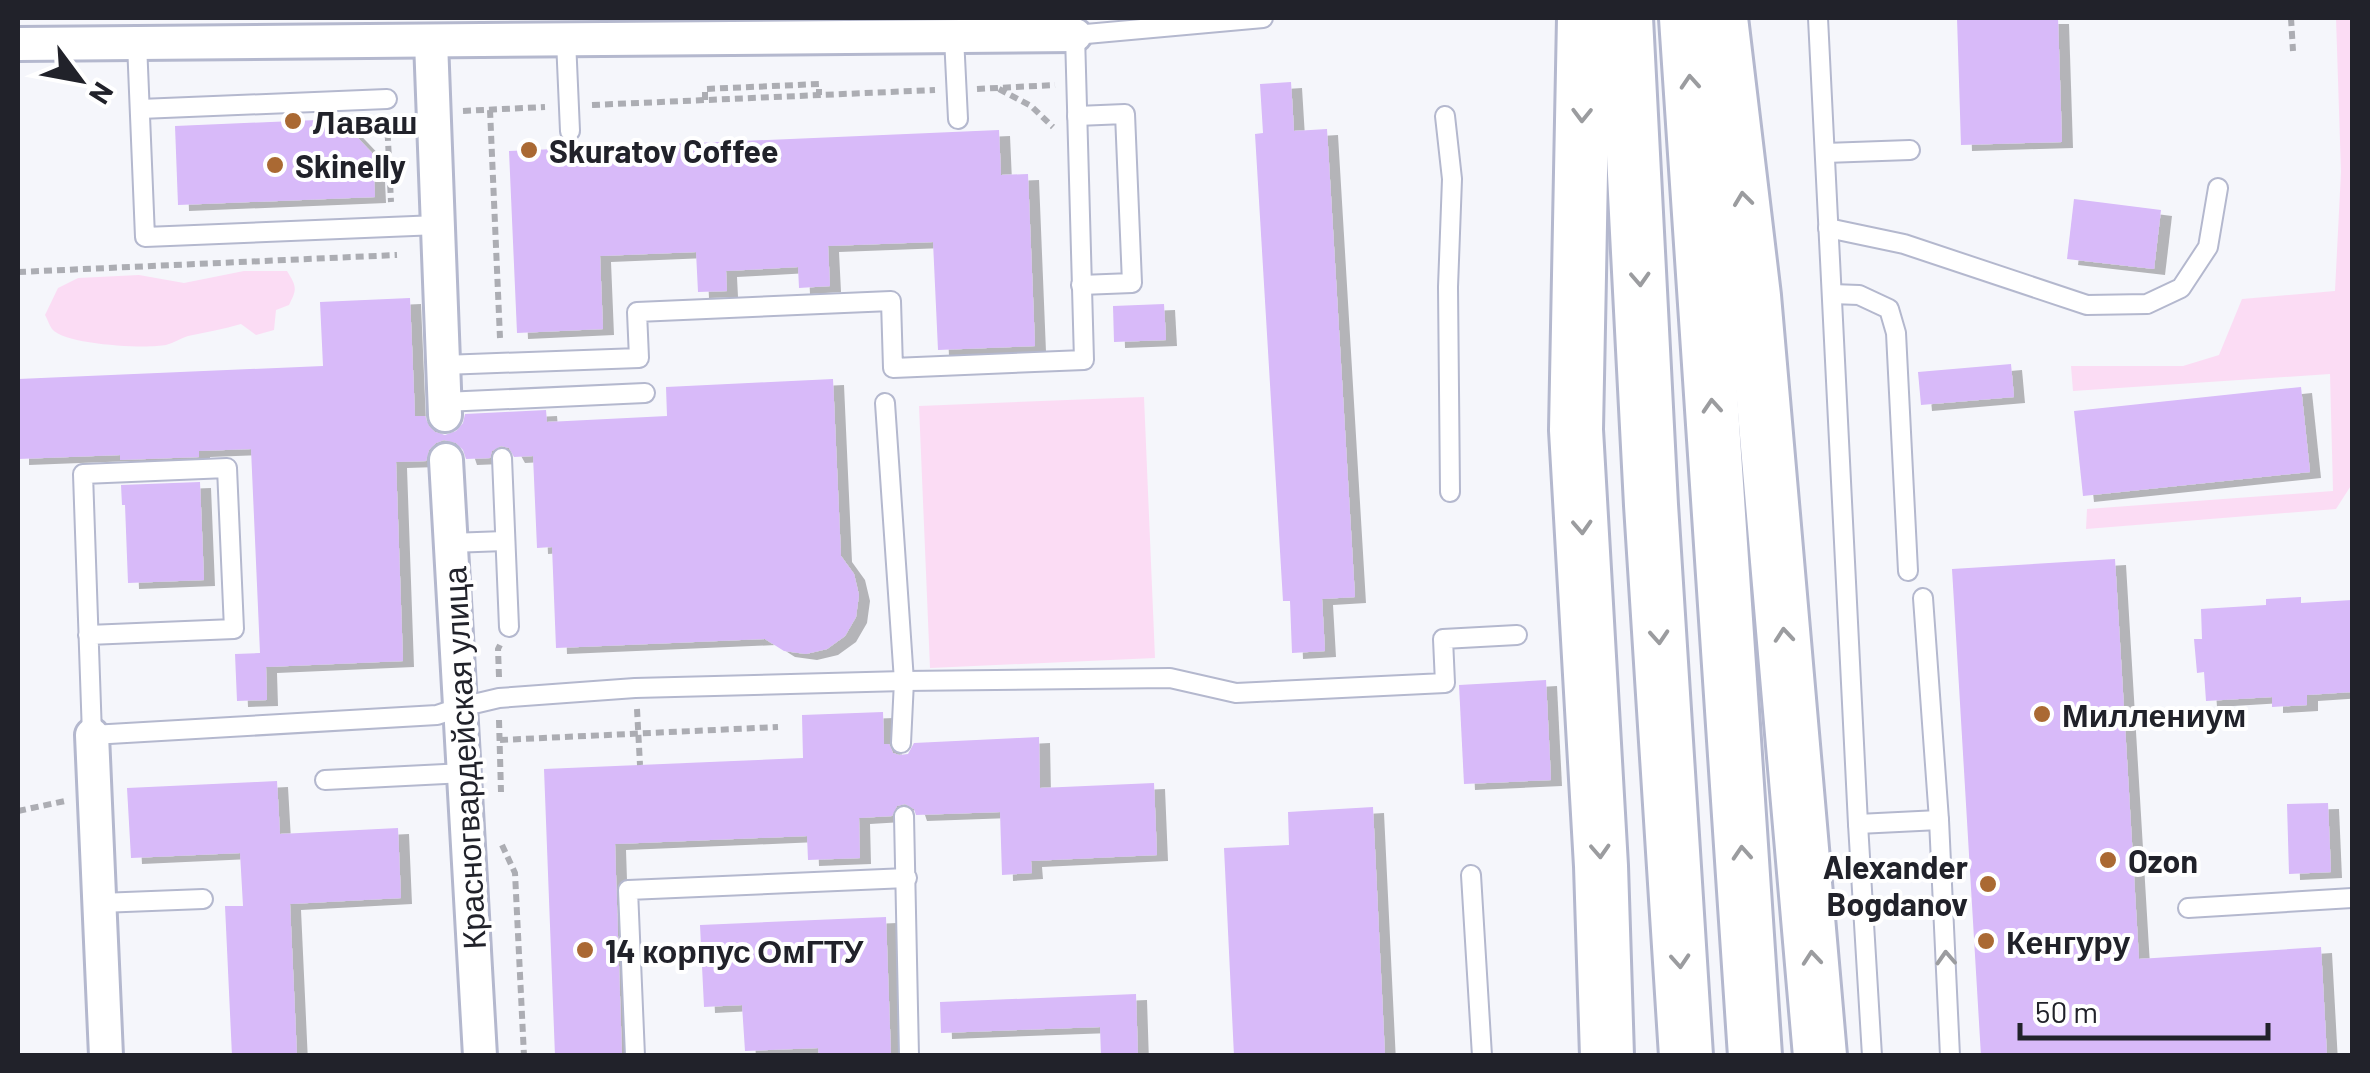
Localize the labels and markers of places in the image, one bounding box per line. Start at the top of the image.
place label: Лаваш [313,102,418,140]
marker: Лаваш [282,110,304,132]
place label: Skuratov Coffee [549,131,779,169]
marker: Skuratov Coffee [518,139,540,161]
place label: Skinelly [295,146,406,184]
marker: Skinelly [264,154,286,176]
place label: Миллениум [2062,695,2246,734]
marker: Миллениум [2031,703,2053,725]
place label: Ozon [2128,841,2198,879]
place label: Alexander Bogdanov [1823,847,1968,922]
marker: Ozon [2097,849,2119,871]
marker: Alexander Bogdanov [1977,873,1999,895]
place label: Кенгуру [2006,922,2130,961]
marker: Кенгуру [1975,930,1997,952]
place label: 14 корпус ОмГТУ [605,931,865,970]
marker: 14 корпус ОмГТУ [574,939,596,961]

